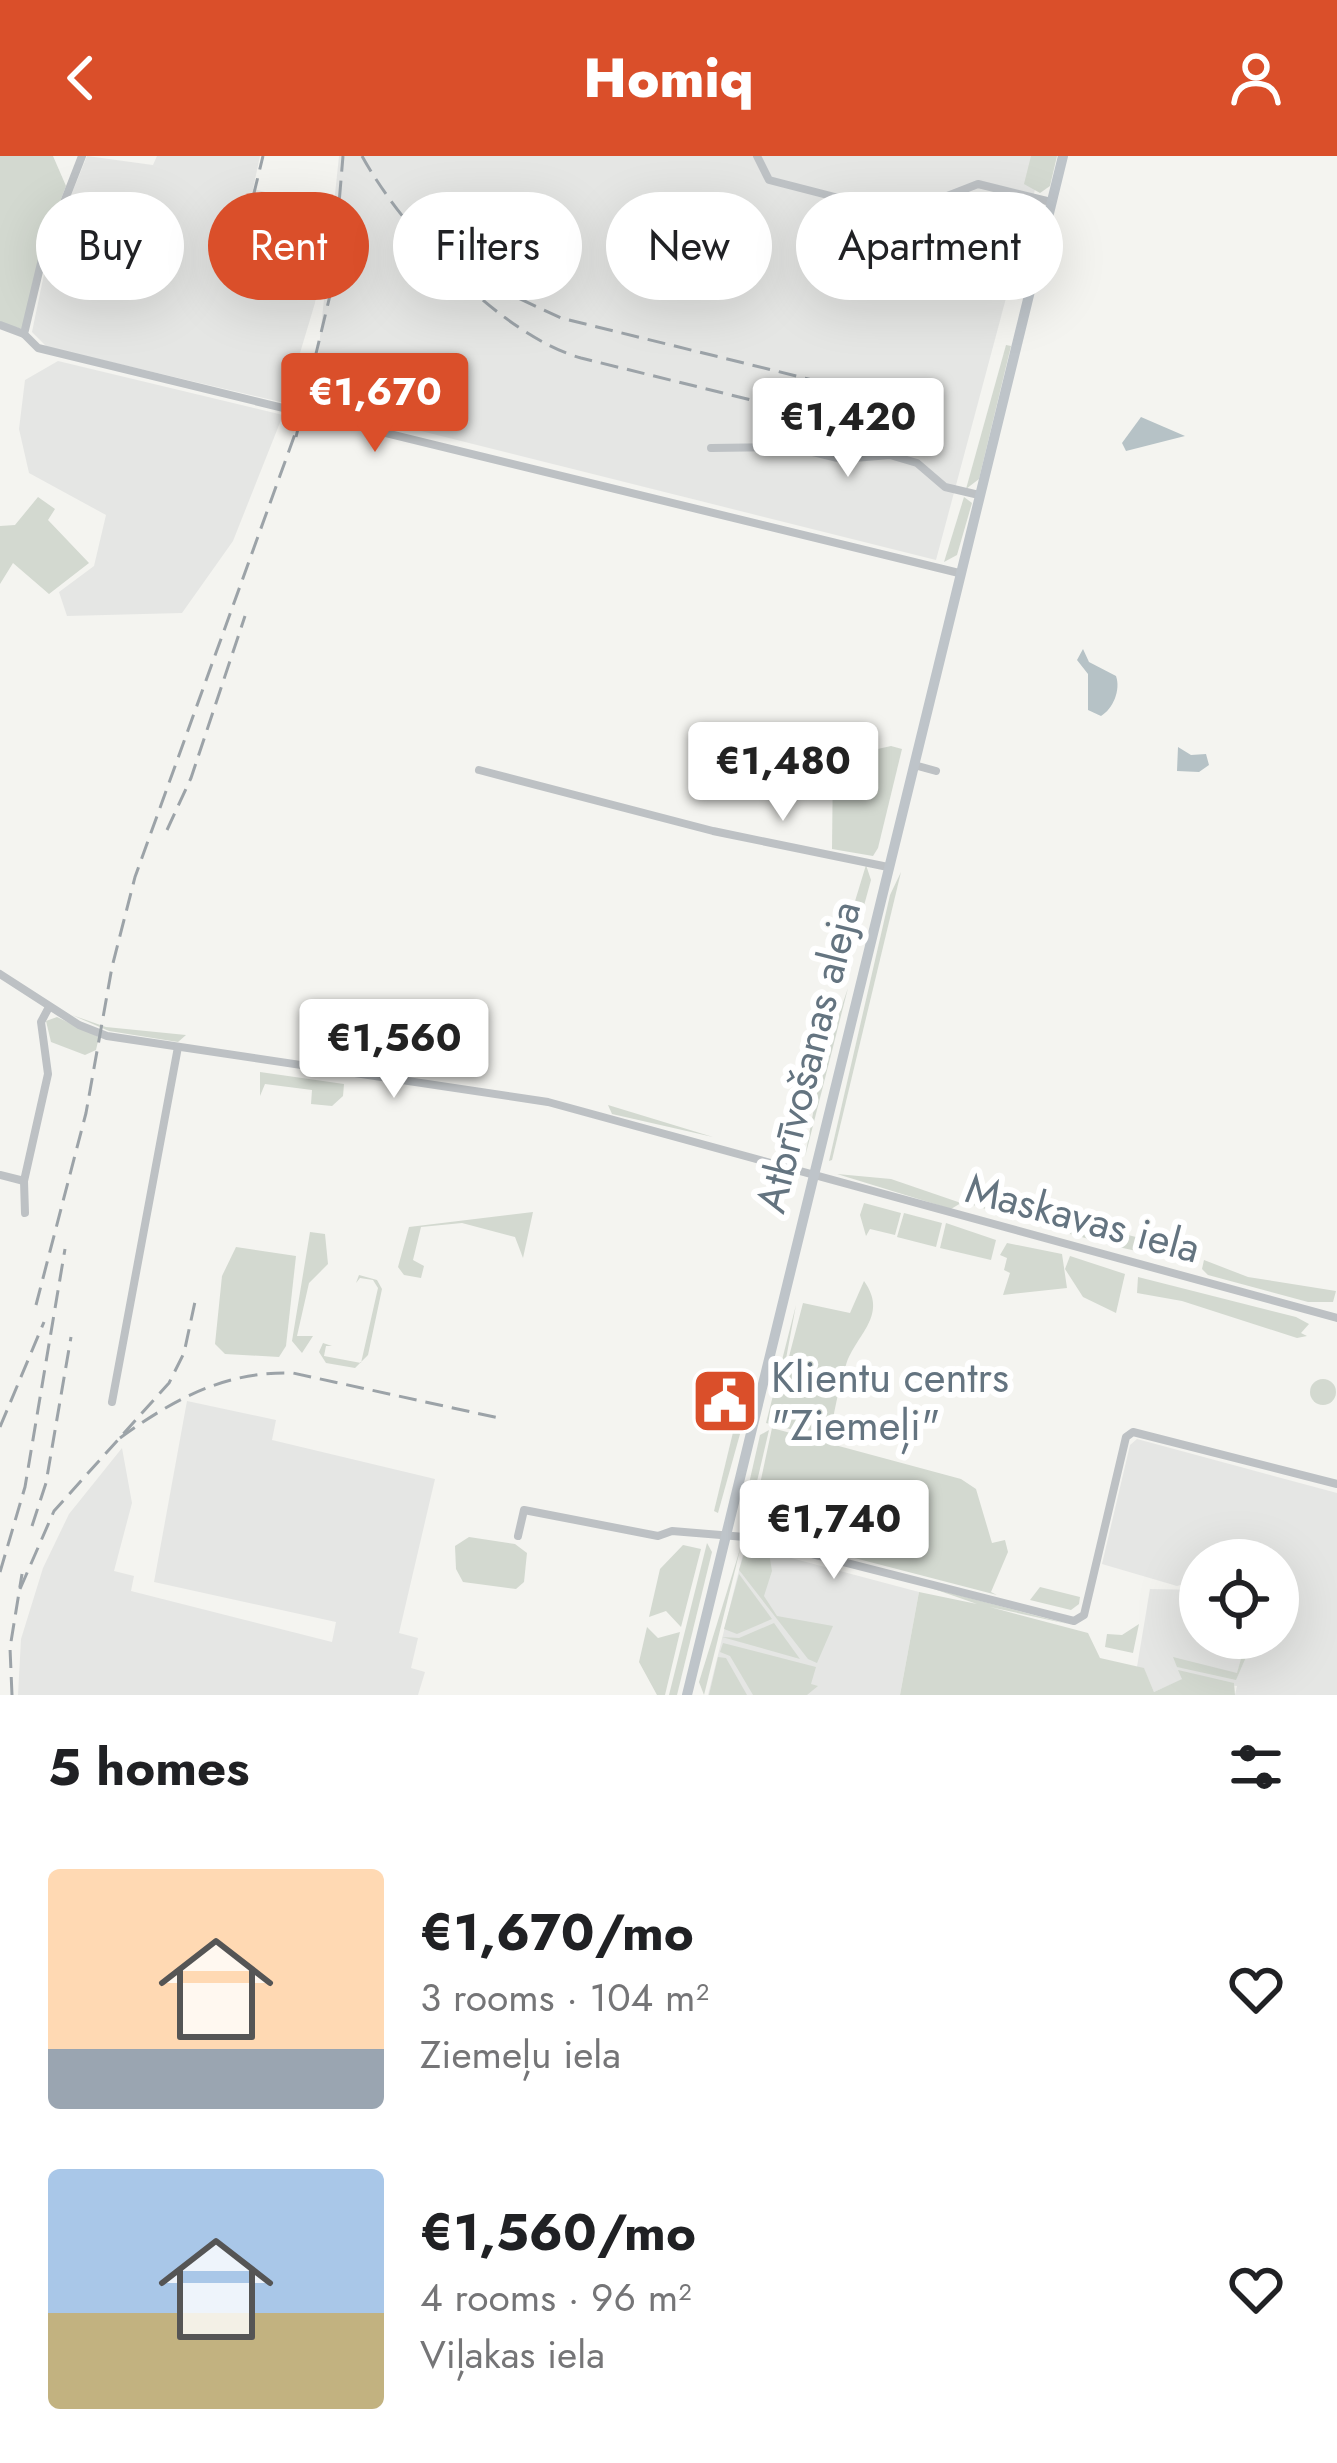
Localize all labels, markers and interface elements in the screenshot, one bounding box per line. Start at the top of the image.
text: Homiq [583,39,754,117]
icon: back [48,45,114,111]
icon: person [1223,45,1289,111]
chip: Buy [36,192,184,300]
chip: Rent [208,192,369,300]
chip: Filters [393,192,582,300]
chip: New [606,192,772,300]
chip: Apartment [796,192,1063,300]
pin: €1,670 [277,353,473,455]
text: €1,670 [308,363,442,420]
pin: €1,420 [750,378,946,480]
text: €1,420 [780,388,916,445]
pin: €1,480 [685,722,881,824]
text: €1,480 [715,732,851,789]
street label: Atbrīvošanas aleja [740,895,876,1219]
pin: €1,560 [296,999,492,1101]
text: €1,560 [326,1009,462,1066]
street label: Maskavas iela [959,1157,1207,1279]
place label: Klientu centrs "Ziemeļi" [771,1347,1009,1456]
public building icon: Klientu centrs "Ziemeļi" [690,1366,760,1436]
pin: €1,740 [736,1480,932,1582]
text: €1,740 [767,1490,901,1547]
map controls [1179,1539,1299,1659]
button: locate [1179,1539,1299,1659]
text: 5 homes [48,1730,250,1804]
icon: filters [1223,1734,1289,1800]
text: €1,670/mo [420,1895,694,1969]
icon: home [144,1917,288,2061]
icon: heart [1223,1956,1289,2022]
text: 3 rooms · 104 m² [420,1969,709,2026]
text: Ziemeļu iela [420,2026,621,2083]
text: €1,560/mo [420,2195,696,2269]
icon: home [144,2217,288,2361]
icon: heart [1223,2256,1289,2322]
text: 4 rooms · 96 m² [420,2269,692,2326]
text: Viļakas iela [420,2326,605,2383]

